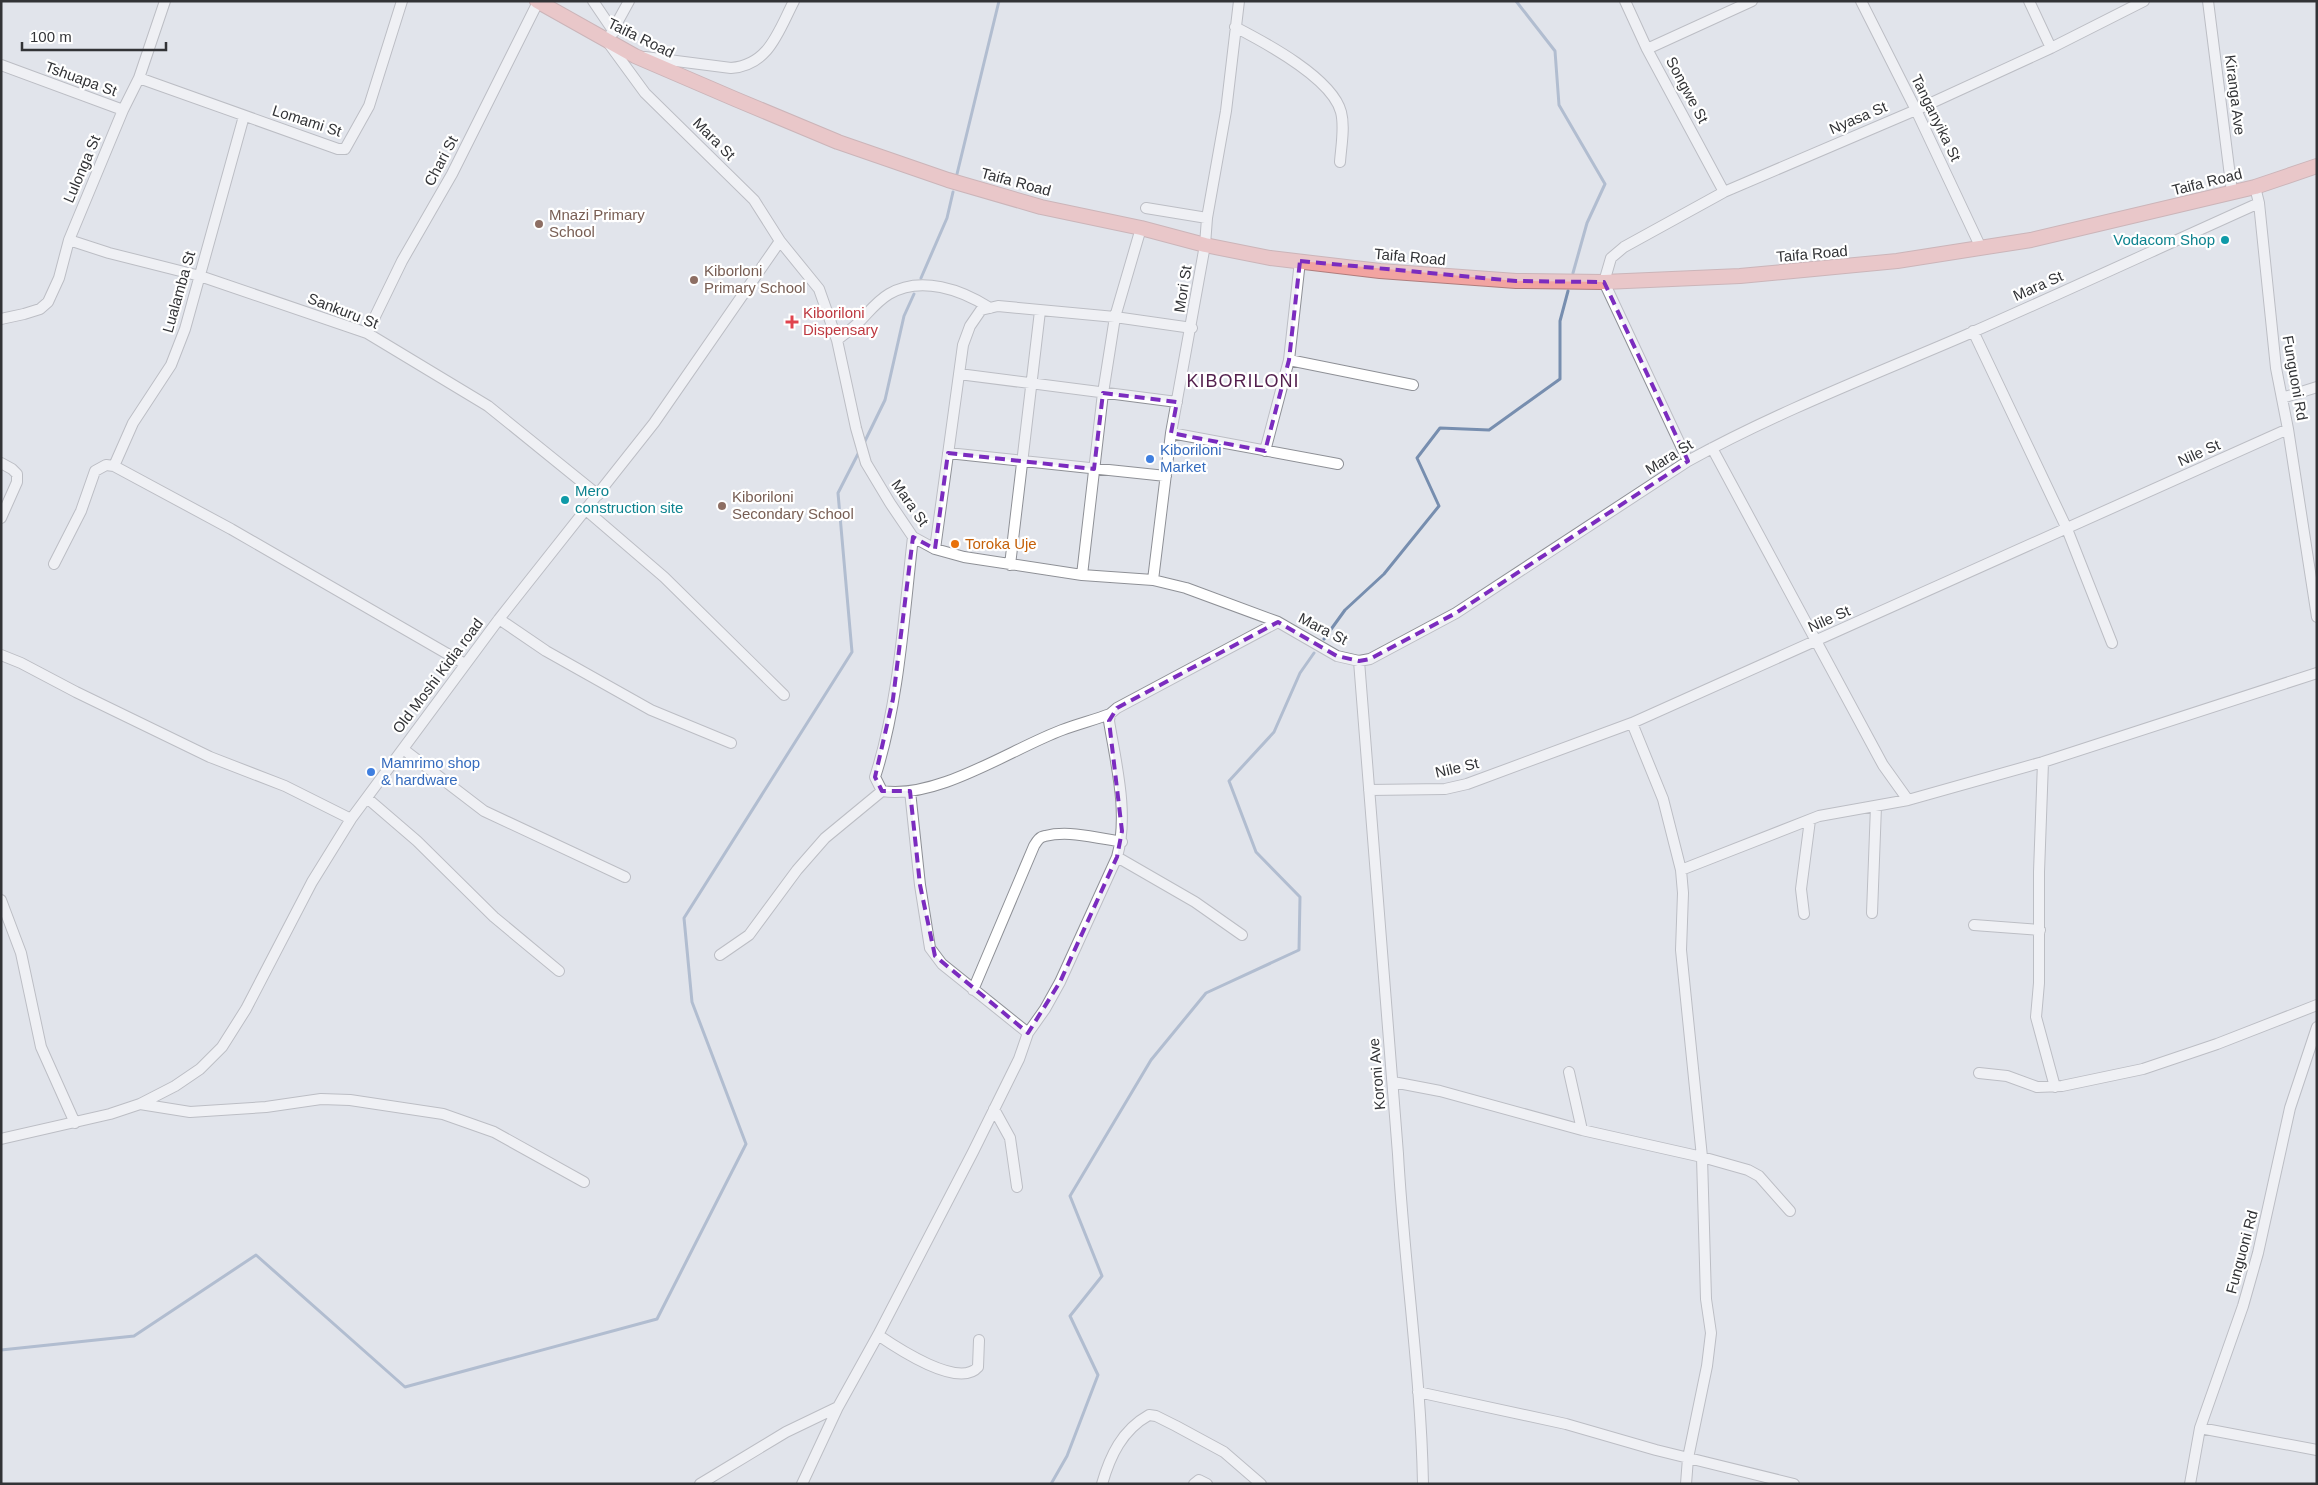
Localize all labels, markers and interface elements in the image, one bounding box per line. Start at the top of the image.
street label: Taifa Road [605,14,677,61]
scale bar [22,20,166,52]
text: 100 m [30,28,72,45]
street label: Songwe St [1663,54,1712,127]
street label: Kiranga Ave [2222,54,2249,136]
street label: Tshuapa St [43,58,120,100]
street label: Tanganyika St [1908,72,1965,165]
street label: Nyasa St [1826,98,1890,137]
street label: Lomami St [270,101,345,140]
street label: Mara St [690,114,740,164]
street label: Lulonga St [60,132,104,205]
street label: Chari St [420,132,461,189]
street label: Taifa Road [979,164,1053,199]
street label: Taifa Road [2170,165,2244,198]
place label: Mnazi Primary School [549,206,645,240]
marker: Mnazi Primary School [533,218,545,230]
place label: Vodacom Shop [2113,231,2215,248]
marker: Vodacom Shop [2219,234,2231,246]
street label: Taifa Road [1775,242,1848,265]
street label: Taifa Road [1374,245,1447,268]
street label: Lualamba St [159,248,199,335]
place label: Kiborloni Primary School [704,262,806,296]
street label: Mori St [1170,263,1195,314]
street label: Mara St [2010,267,2066,304]
marker: Kiborloni Primary School [688,274,700,286]
street label: Sankuru St [305,289,382,332]
place label: Kiboriloni Dispensary [803,304,879,338]
marker: Kiboriloni Dispensary [785,315,799,329]
street label: Funguoni Rd [2280,334,2311,422]
district label: KIBORILONI [1186,371,1300,391]
street label: Mara St [1642,435,1696,478]
street label: Nile St [2175,435,2223,469]
place label: Kiboriloni Market [1160,441,1222,475]
marker: Kiboriloni Market [1144,453,1156,465]
street label: Mara St [888,476,933,530]
place label: Mero construction site [575,482,683,516]
place label: Kiboriloni Secondary School [732,488,854,522]
marker: Mero construction site [559,494,571,506]
marker: Kiboriloni Secondary School [716,500,728,512]
place label: Toroka Uje [965,535,1037,552]
marker: Toroka Uje [949,538,961,550]
street label: Nile St [1805,601,1853,635]
street label: Mara St [1296,609,1351,648]
street label: Old Moshi Kidia road [389,615,486,736]
place label: Mamrimo shop & hardware [381,754,480,788]
street label: Nile St [1433,754,1481,781]
marker: Mamrimo shop & hardware [365,766,377,778]
street label: Koroni Ave [1365,1037,1388,1111]
street label: Funguoni Rd [2222,1208,2261,1296]

